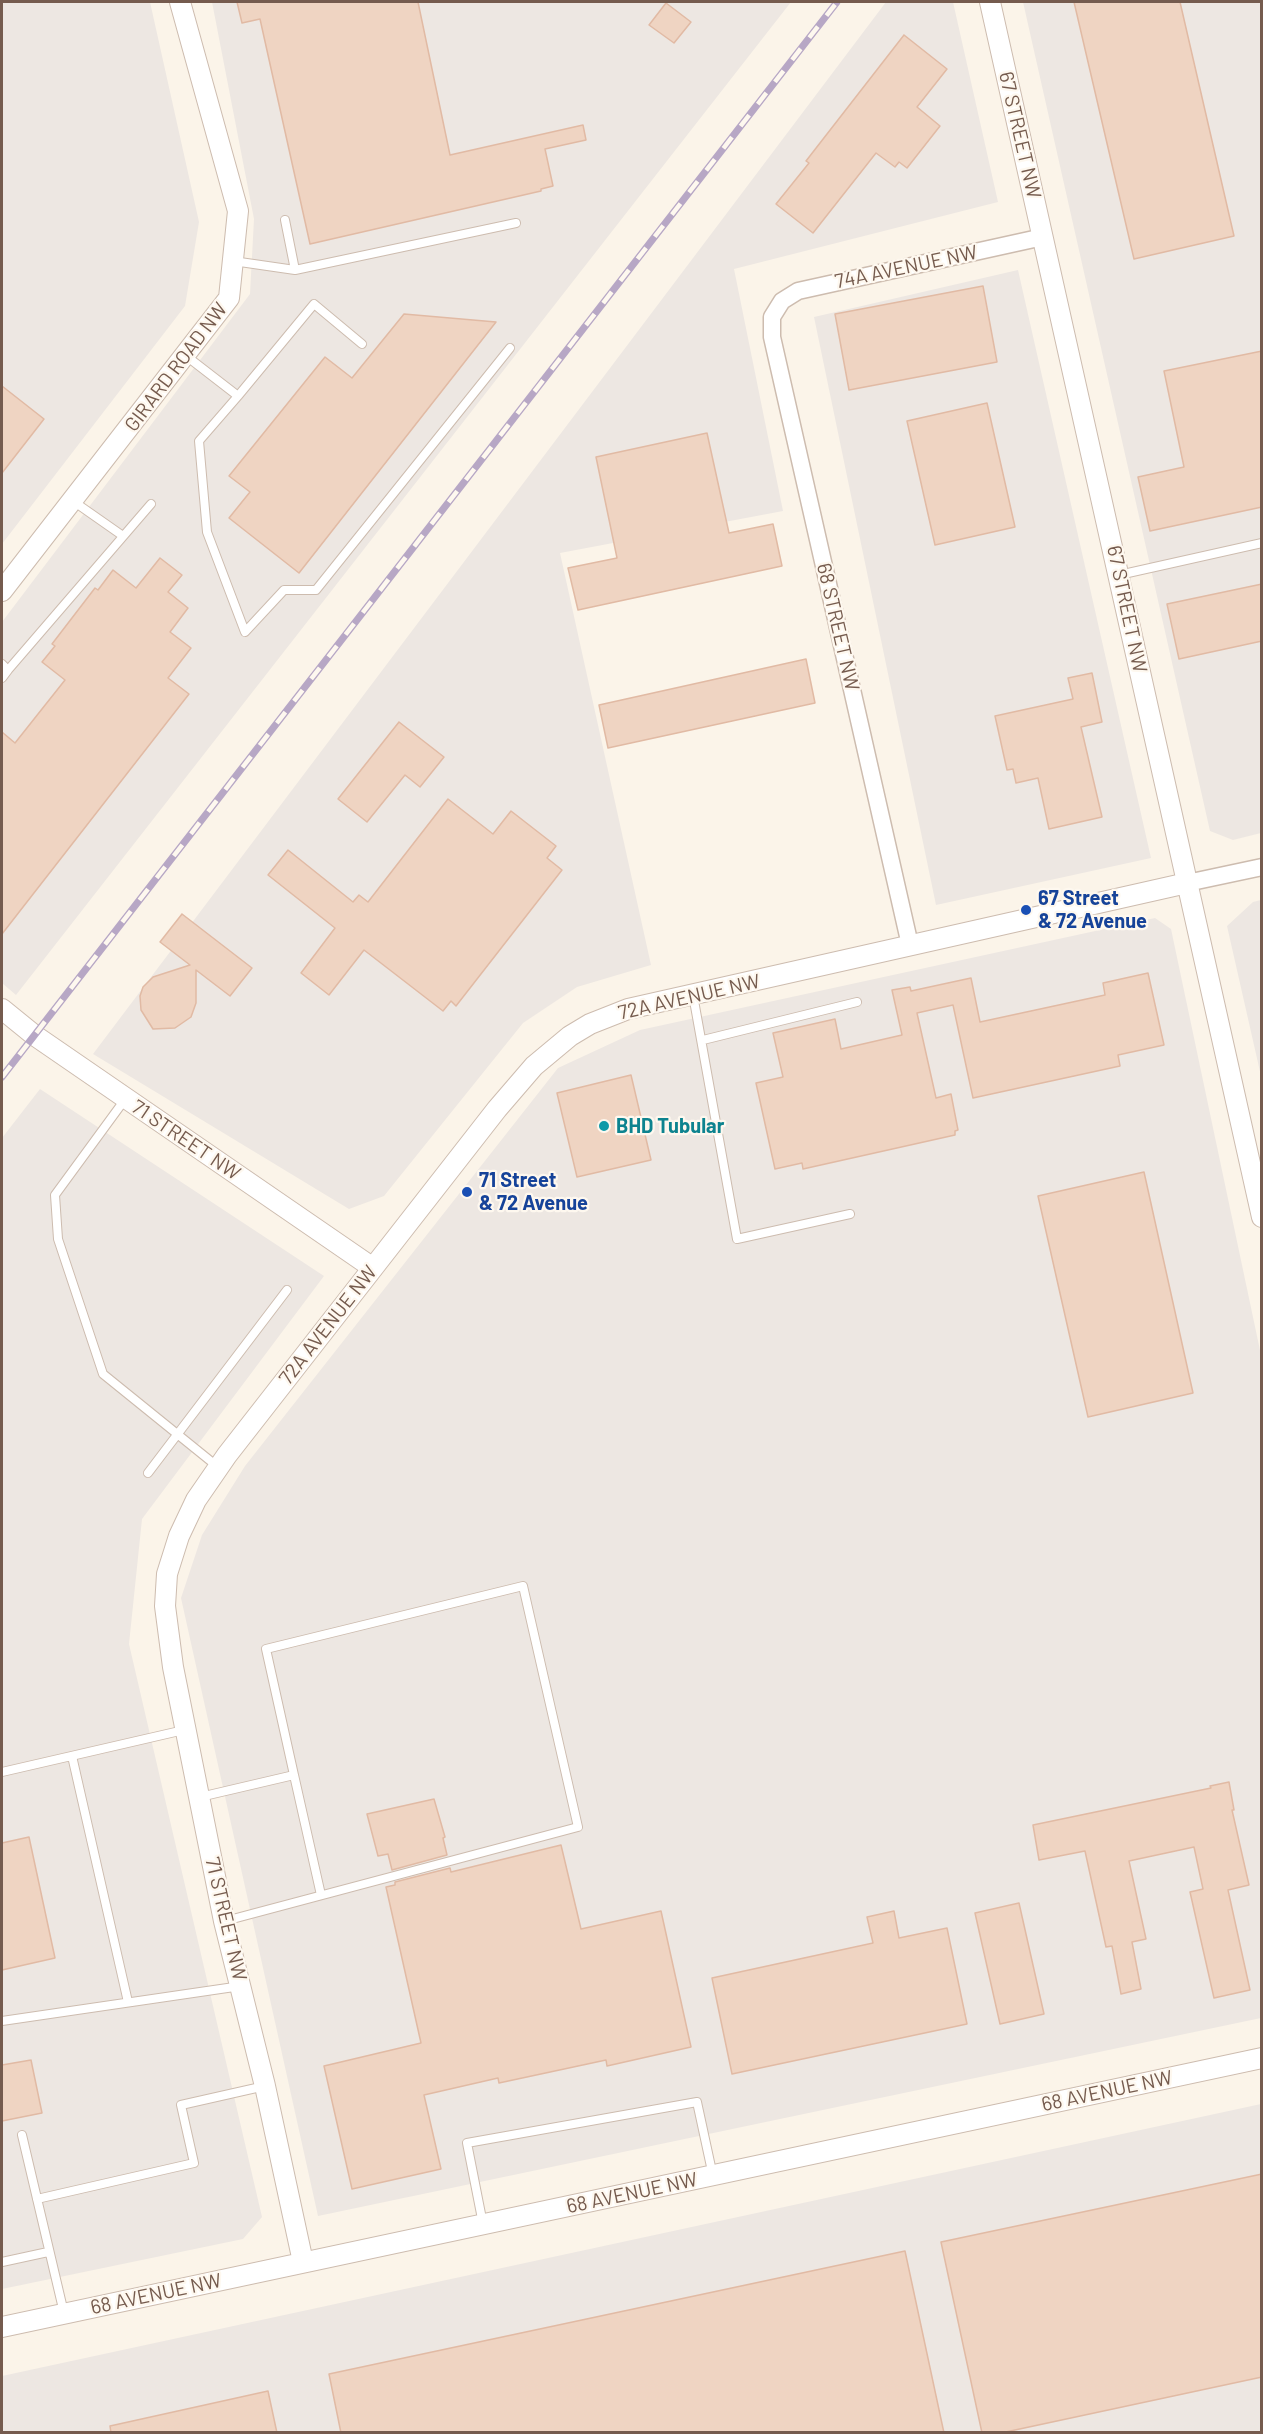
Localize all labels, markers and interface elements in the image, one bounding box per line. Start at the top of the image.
street label: 67 STREET NW [994,69,1046,201]
street label: 74A AVENUE NW [833,240,979,294]
street label: GIRARD ROAD NW [120,298,232,436]
street label: 67 STREET NW [1102,543,1152,675]
street label: 68 STREET NW [812,561,864,693]
place label: 67 Street & 72 Avenue [1038,886,1147,933]
marker: 67 Street & 72 Avenue [1019,903,1033,917]
street label: 72A AVENUE NW [616,969,762,1025]
street label: 71 STREET NW [127,1095,245,1185]
place label: BHD Tubular [616,1114,724,1138]
marker: BHD Tubular [597,1119,611,1133]
place label: 71 Street & 72 Avenue [479,1168,588,1215]
marker: 71 Street & 72 Avenue [460,1185,474,1199]
street label: 72A AVENUE NW [274,1261,382,1389]
street label: 71 STREET NW [200,1855,252,1983]
street label: 68 AVENUE NW [1039,2065,1175,2117]
street label: 68 AVENUE NW [564,2167,700,2219]
street label: 68 AVENUE NW [88,2268,224,2320]

